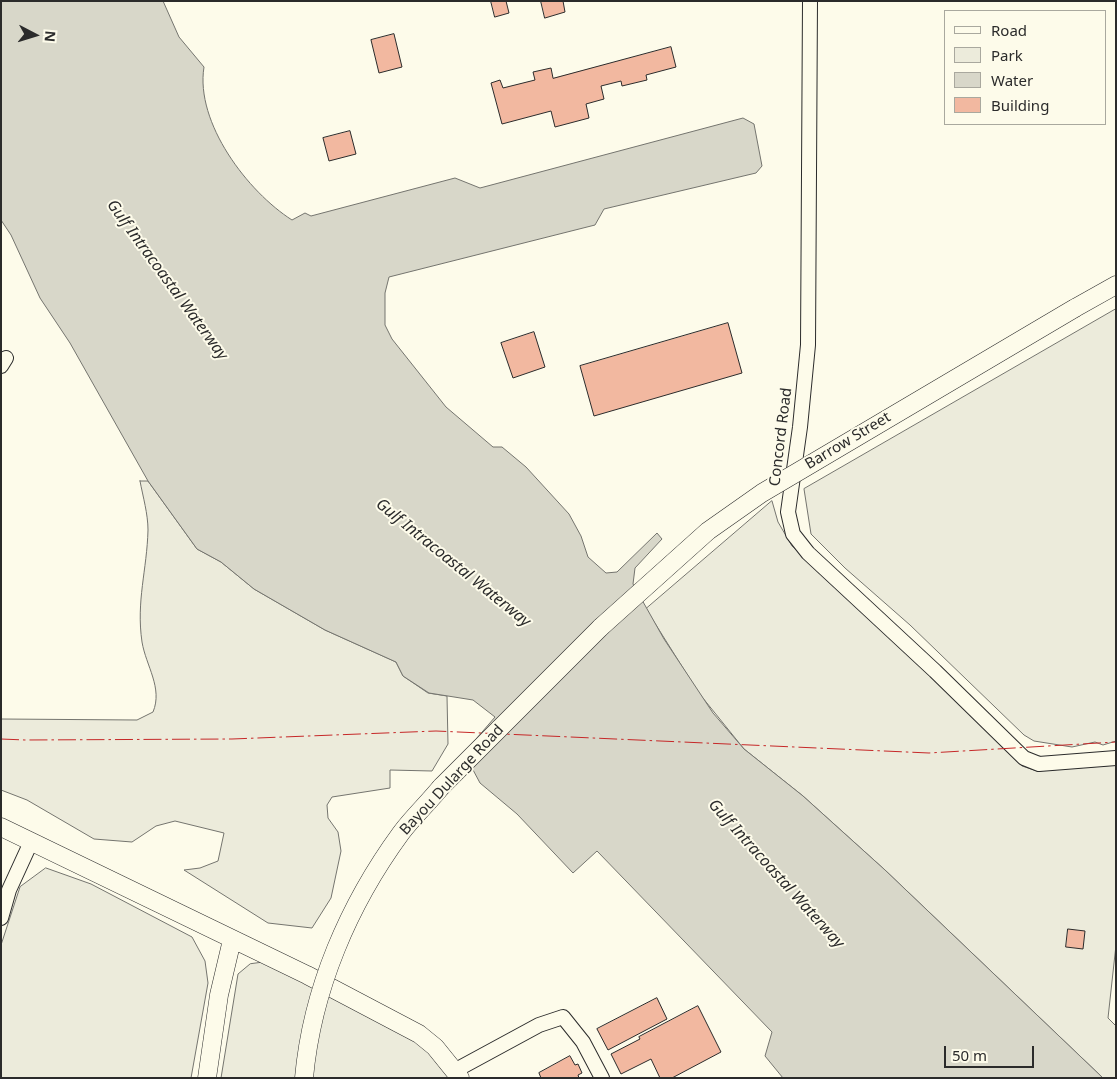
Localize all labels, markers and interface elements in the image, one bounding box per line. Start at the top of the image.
north arrow [10,10,60,60]
legend [944,10,1107,125]
text: Road [991,20,1027,40]
text: N [40,30,60,43]
text: Park [991,45,1023,65]
text: Water [991,70,1033,90]
text: Building [991,95,1049,115]
water label: Gulf Intracoastal Waterway [102,196,232,364]
street label: Concord Road [766,387,796,487]
street label: Barrow Street [802,408,894,474]
water label: Gulf Intracoastal Waterway [372,495,534,631]
street label: Bayou Dularge Road [396,721,508,839]
water label: Gulf Intracoastal Waterway [704,796,848,952]
scale bar [947,1036,1037,1068]
text: 50 m [952,1045,987,1065]

